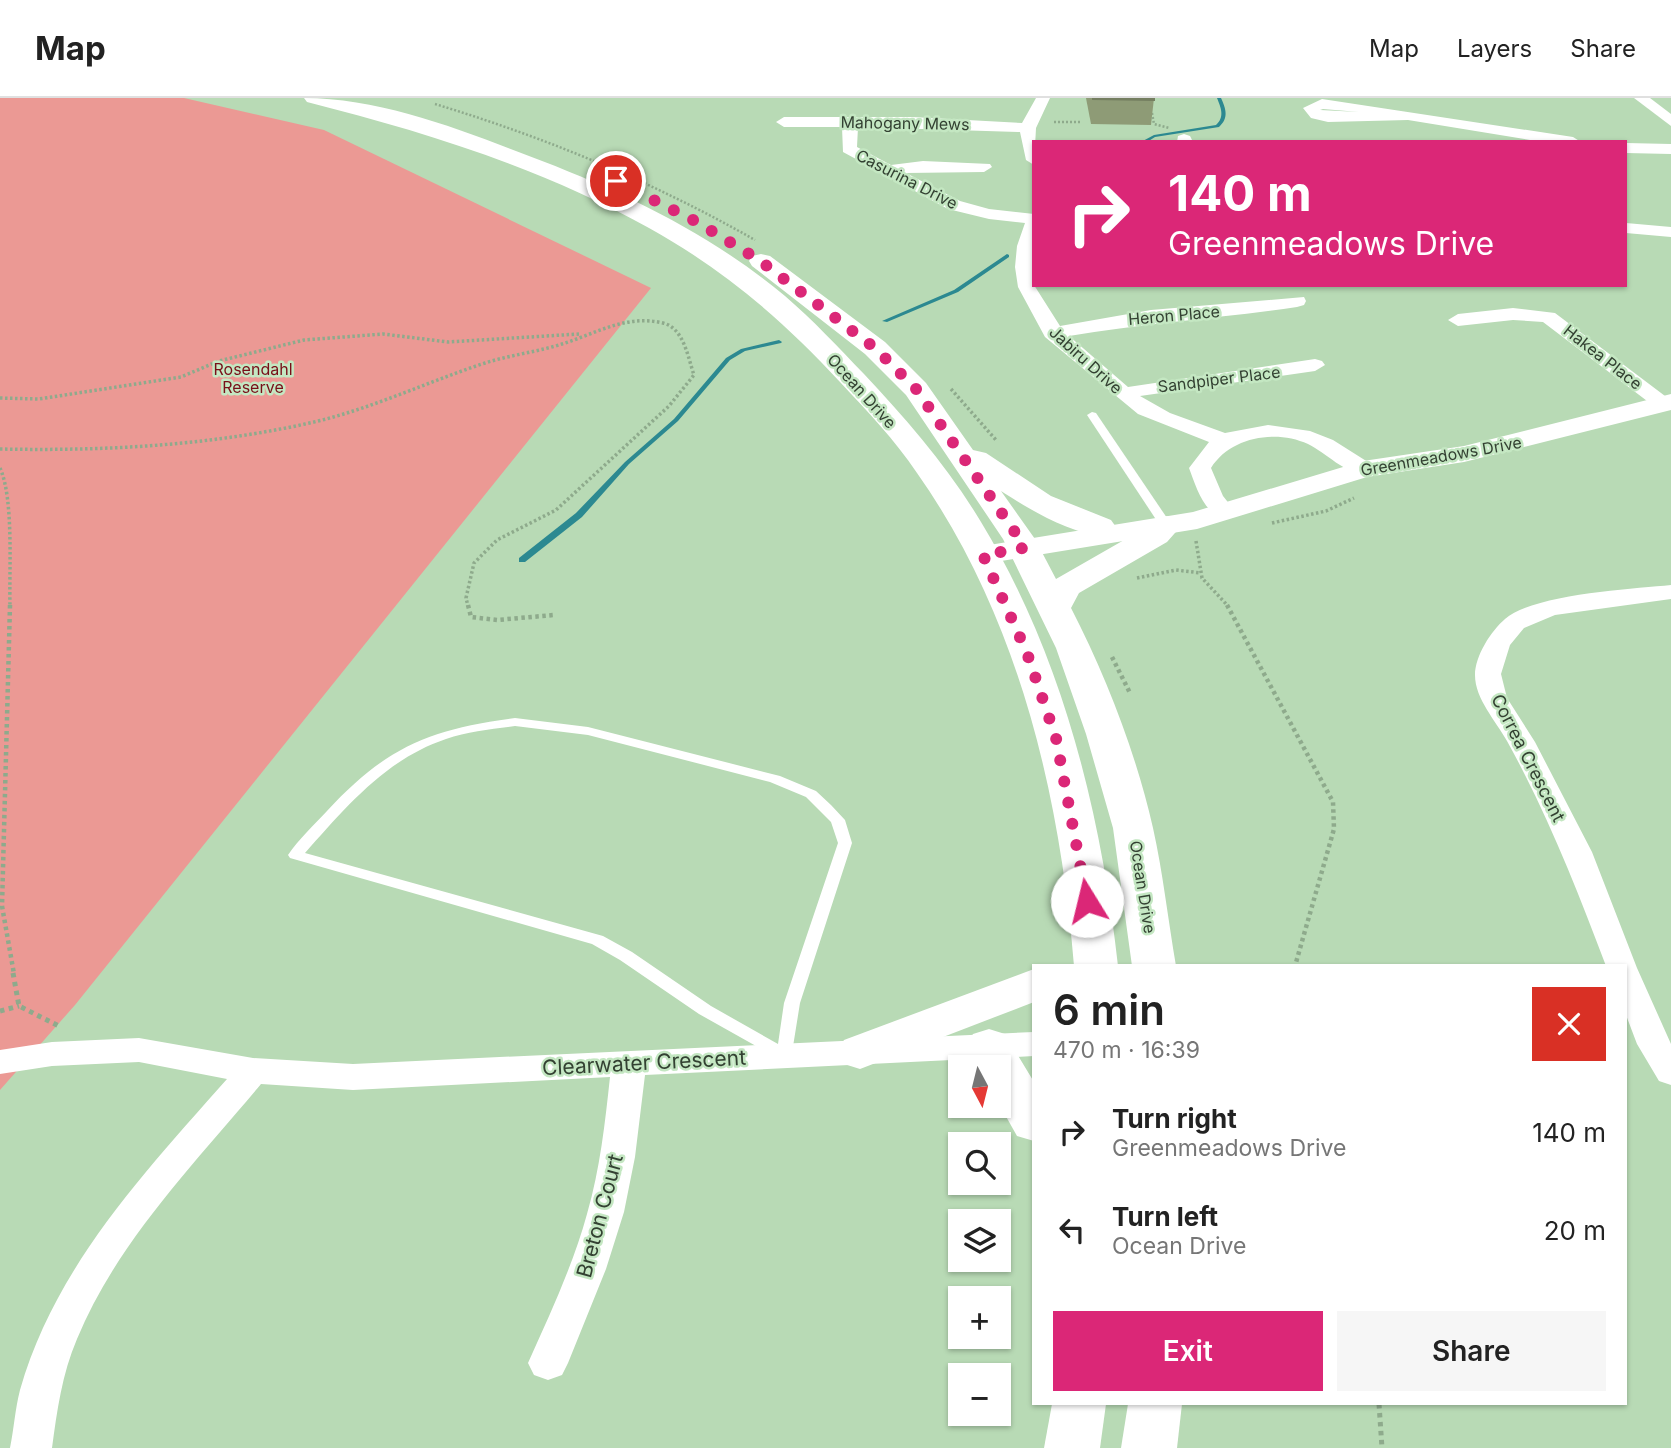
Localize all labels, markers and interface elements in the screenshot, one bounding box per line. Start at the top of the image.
text: Map [35,28,106,68]
text: Map [1369,34,1419,63]
text: Layers [1457,34,1532,63]
text: Share [1570,34,1636,63]
street label: Mahogany Mews [840,112,970,134]
street label: Casurina Drive [853,145,961,213]
pin [586,151,646,211]
icon: arrive [597,162,635,200]
text: 140 m [1168,164,1312,223]
icon: right [1053,168,1144,259]
text: Greenmeadows Drive [1168,224,1494,263]
street label: Heron Place [1127,301,1221,329]
street label: Hakea Place [1560,320,1646,394]
street label: Jabiru Drive [1045,322,1127,398]
street label: Ocean Drive [823,350,901,432]
park label: Rosendahl Reserve [214,359,293,397]
street label: Sandpiper Place [1157,362,1281,396]
street label: Greenmeadows Drive [1359,432,1523,480]
street label: Correa Crescent [1487,691,1570,825]
street label: Ocean Drive [1126,839,1160,935]
position arrow [1050,864,1124,938]
text: 6 min [1053,984,1165,1035]
button: close [1532,987,1606,1061]
text: 470 m · 16:39 [1053,1036,1200,1064]
street label: Clearwater Crescent [541,1045,747,1080]
north arrow [948,1055,1012,1118]
map controls [948,1055,1011,1426]
text: Turn right [1112,1103,1237,1134]
icon: right [1053,1113,1091,1151]
text: 140 m [1532,1117,1606,1148]
button: search [948,1132,1011,1195]
text: Greenmeadows Drive [1112,1134,1347,1162]
street label: Breton Court [571,1151,628,1280]
text: Turn left [1112,1201,1218,1232]
button: layers [948,1209,1011,1272]
icon: left [1053,1211,1091,1249]
text: 20 m [1544,1215,1606,1246]
text: Ocean Drive [1112,1232,1246,1260]
button: + [948,1286,1011,1349]
button: Exit [1053,1311,1323,1391]
button: Share [1337,1311,1606,1391]
button: − [948,1363,1011,1426]

